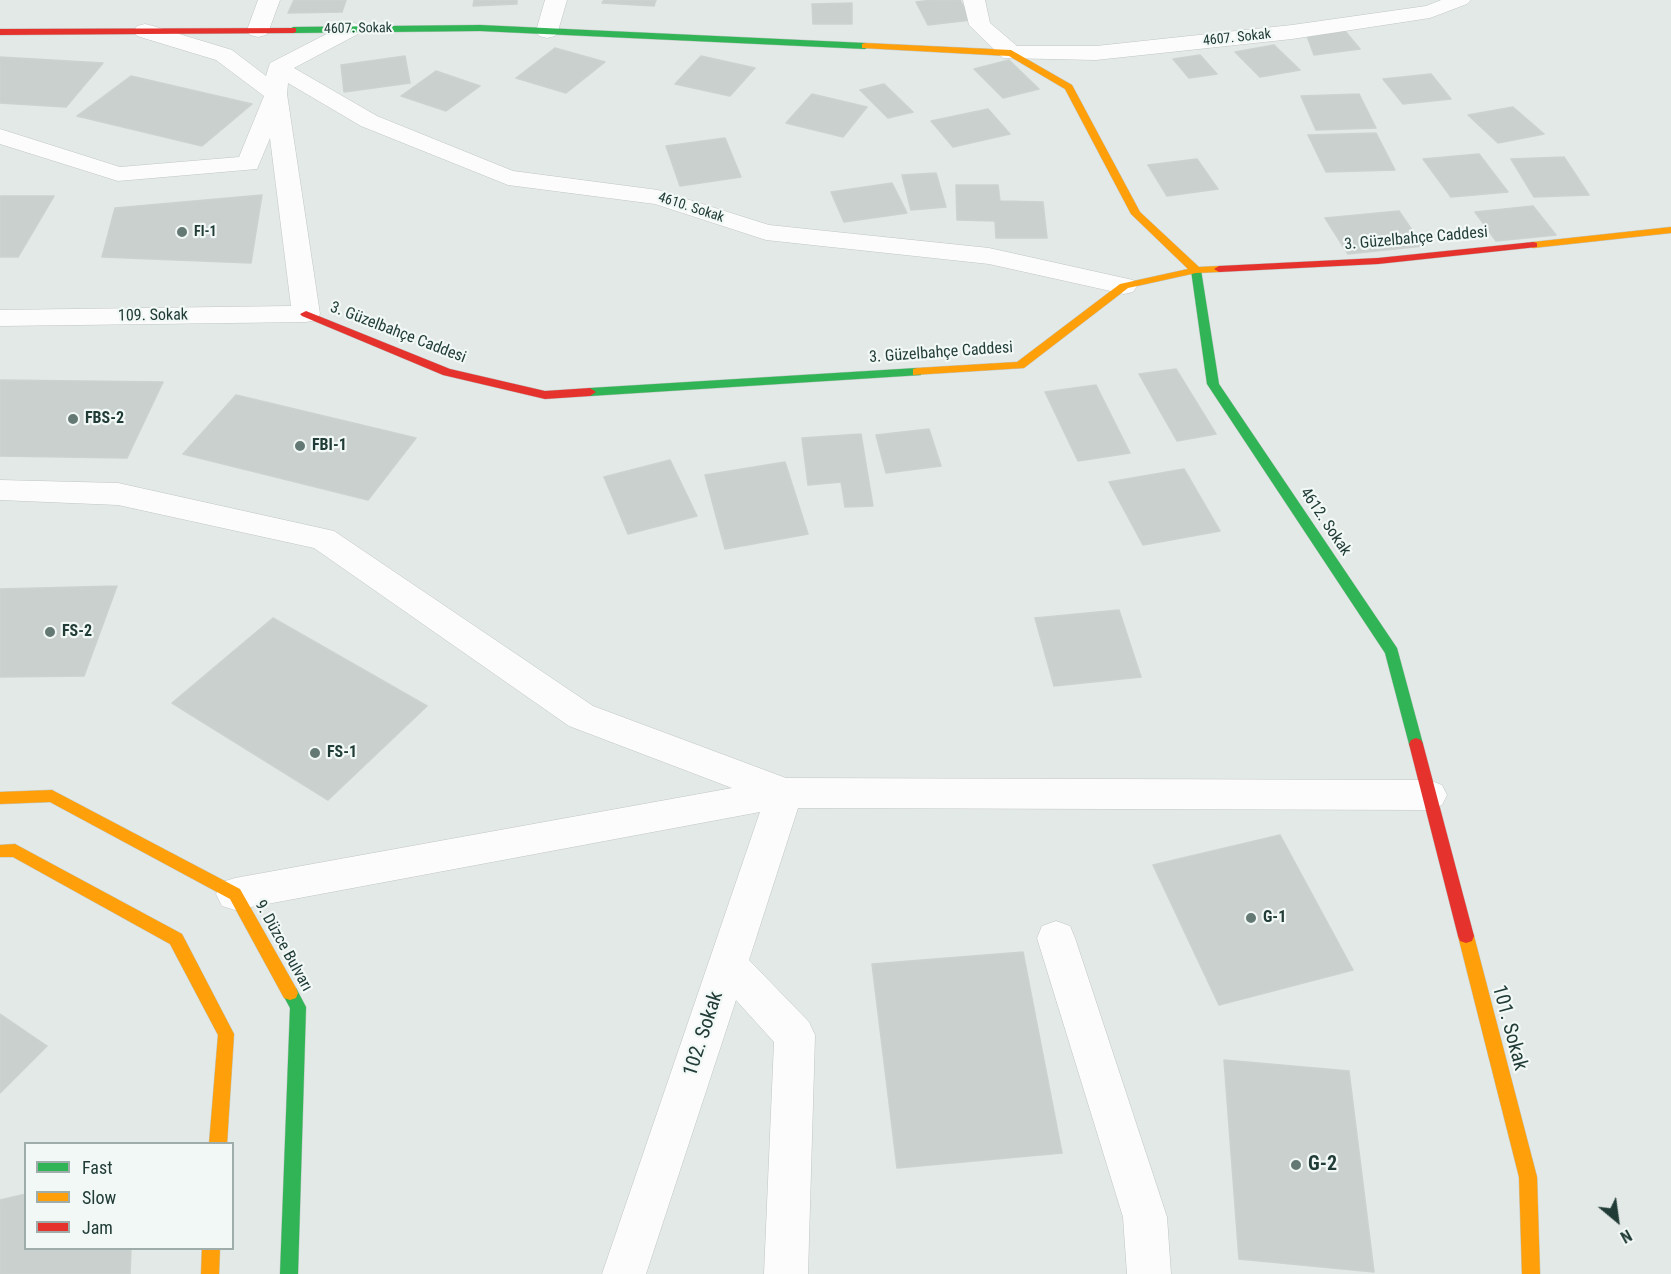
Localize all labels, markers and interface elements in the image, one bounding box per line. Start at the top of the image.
street label: 4607. Sokak [324,20,392,38]
street label: 4607. Sokak [1202,26,1272,50]
street label: 4610. Sokak [656,189,726,227]
street label: 3. Güzelbahçe Caddesi [1343,223,1489,255]
place label: FI-1 [194,224,217,240]
marker: FI-1 [175,225,189,239]
street label: 3. Güzelbahçe Caddesi [327,298,469,368]
street label: 109. Sokak [118,306,188,326]
street label: 3. Güzelbahçe Caddesi [869,338,1013,368]
place label: FBS-2 [85,409,124,429]
marker: FBS-2 [66,412,80,426]
place label: FBI-1 [312,436,347,456]
marker: FBI-1 [293,439,307,453]
street label: 4612. Sokak [1295,484,1355,560]
place label: FS-2 [62,622,92,642]
marker: FS-2 [43,625,57,639]
place label: FS-1 [327,743,357,763]
marker: FS-1 [308,746,322,760]
street label: 9. Düzce Bulvarı [250,897,316,995]
place label: G-1 [1263,908,1286,928]
marker: G-1 [1244,911,1258,925]
street label: 101. Sokak [1486,983,1532,1073]
street label: 102. Sokak [679,989,729,1079]
legend [24,1142,234,1250]
place label: G-2 [1308,1153,1337,1177]
text: Fast [82,1157,113,1178]
marker: G-2 [1289,1158,1303,1172]
text: Slow [82,1187,116,1208]
north arrow [1587,1190,1647,1250]
text: Jam [82,1217,113,1238]
text: N [1617,1225,1635,1247]

